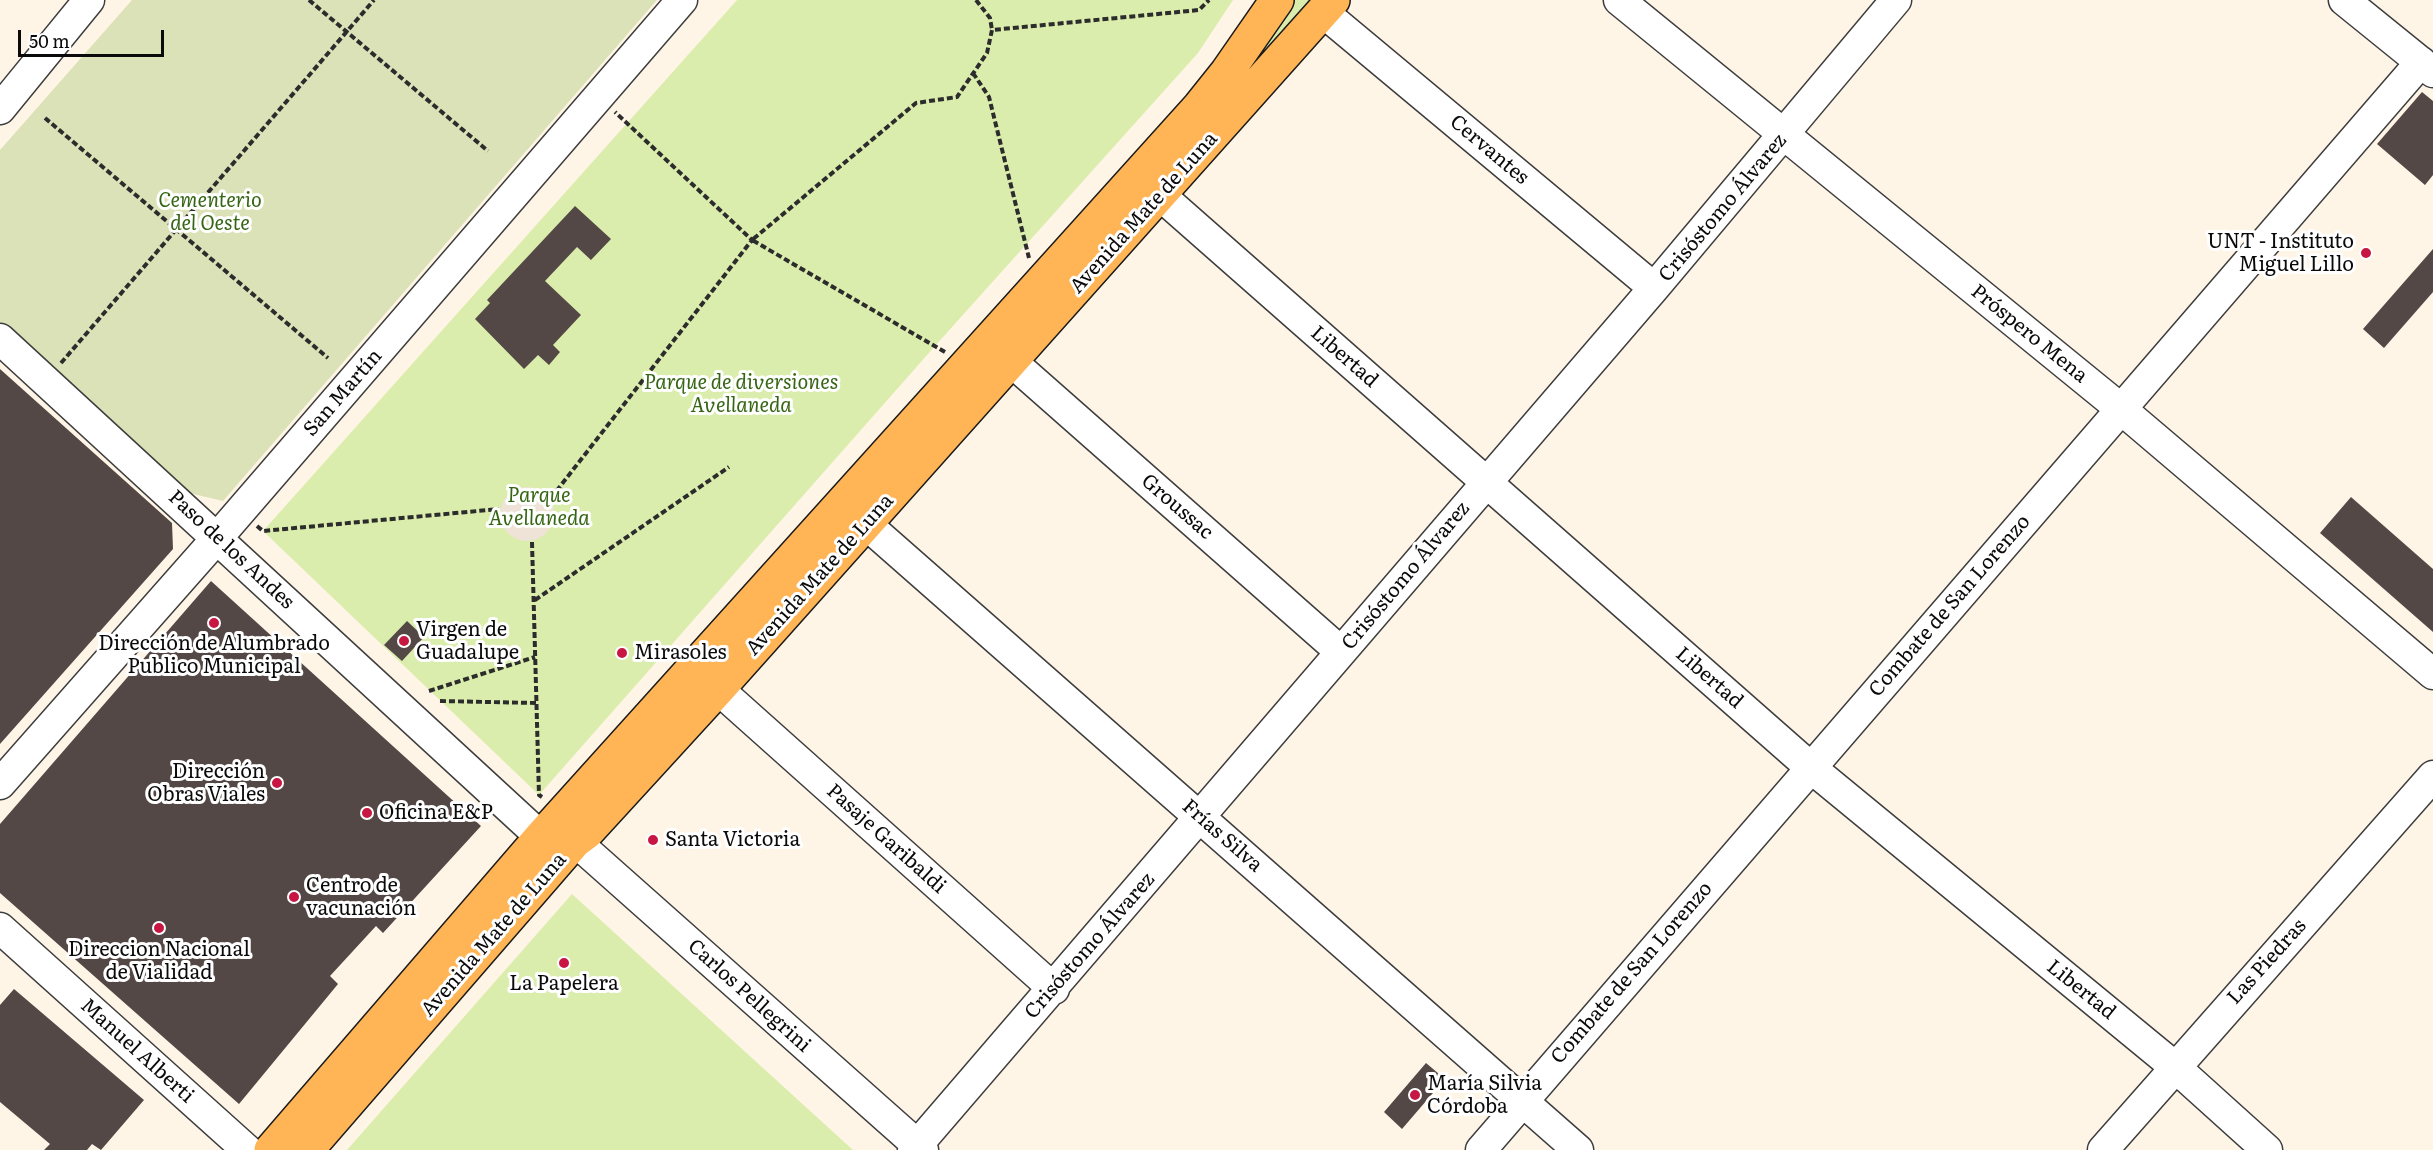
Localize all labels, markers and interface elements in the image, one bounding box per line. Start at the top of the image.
scale bar [21,18,166,56]
text: 50 m [29,27,70,54]
street label: Cervantes [1445,110,1533,190]
street label: Avenida Mate de Luna [1065,127,1223,299]
street label: Crisóstomo Álvarez [1654,129,1792,287]
park label: Cementerio del Oeste [158,189,262,236]
place label: UNT - Instituto Miguel Lillo [2207,230,2354,277]
marker: UNT - Instituto Miguel Lillo [2359,246,2373,260]
street label: Próspero Mena [1966,280,2092,388]
street label: Libertad [1305,321,1383,393]
street label: San Martín [299,345,387,441]
park label: Parque de diversiones Avellaneda [644,371,838,418]
street label: Groussac [1136,469,1218,545]
park label: Parque Avellaneda [488,484,590,531]
street label: Paso de los Andes [163,486,299,614]
street label: Avenida Mate de Luna [741,489,899,661]
street label: Crisóstomo Álvarez [1337,497,1475,655]
street label: Combate de San Lorenzo [1864,510,2036,702]
marker: Dirección de Alumbrado Publico Municipal [207,616,221,630]
place label: Virgen de Guadalupe [416,618,519,665]
place label: Dirección de Alumbrado Publico Municipal [98,632,330,679]
marker: Virgen de Guadalupe [397,634,411,648]
place label: Mirasoles [634,641,727,665]
street label: Libertad [1670,642,1748,714]
marker: Mirasoles [615,646,629,660]
place label: Dirección Obras Viales [147,760,265,807]
marker: Dirección Obras Viales [270,776,284,790]
street label: Pasaje Garibaldi [821,779,951,899]
street label: Frías Silva [1177,795,1267,877]
place label: Oficina E&P [379,801,493,825]
marker: Oficina E&P [360,806,374,820]
place label: Santa Victoria [665,828,800,852]
marker: Santa Victoria [646,833,660,847]
street label: Avenida Mate de Luna [416,848,572,1022]
street label: Crisóstomo Álvarez [1020,868,1160,1024]
place label: Centro de vacunación [306,874,416,921]
street label: Combate de San Lorenzo [1546,877,1718,1069]
marker: Centro de vacunación [287,890,301,904]
street label: Las Piedras [2222,914,2312,1010]
marker: Direccion Nacional de Vialidad [152,921,166,935]
street label: Carlos Pellegrini [683,934,815,1058]
place label: Direccion Nacional de Vialidad [68,938,250,985]
street label: Libertad [2042,955,2120,1025]
marker: La Papelera [557,956,571,970]
place label: La Papelera [509,972,619,996]
street label: Manuel Alberti [75,994,199,1108]
place label: María Silvia Córdoba [1427,1072,1542,1119]
marker: María Silvia Córdoba [1408,1088,1422,1102]

